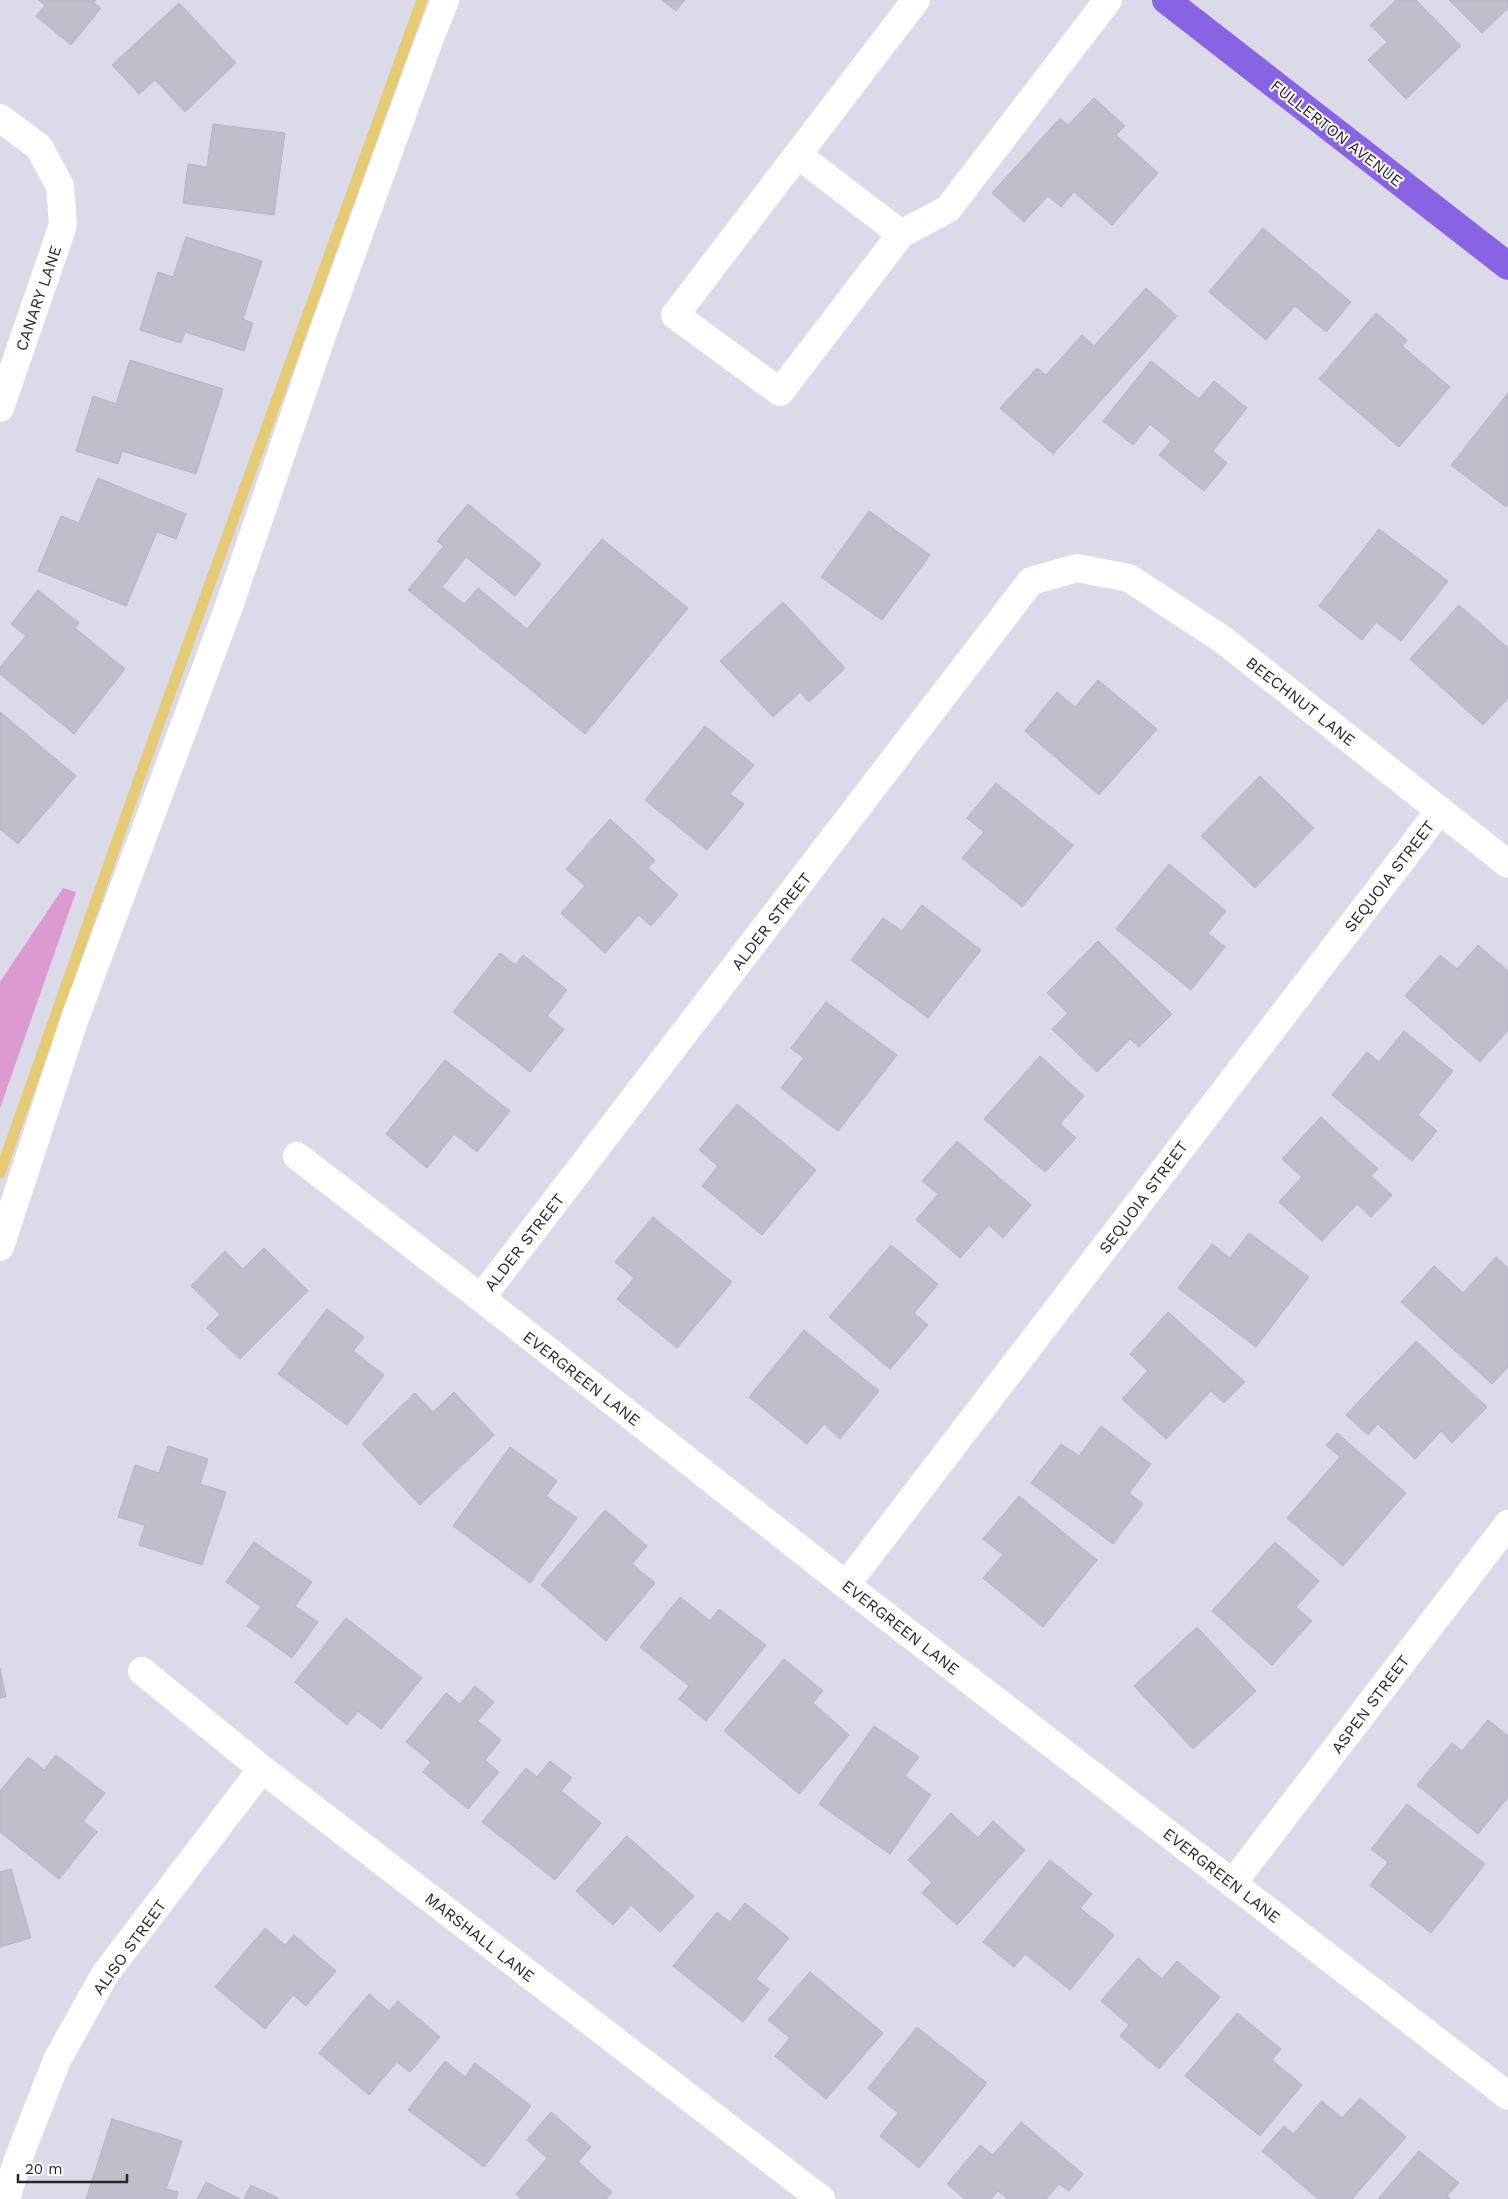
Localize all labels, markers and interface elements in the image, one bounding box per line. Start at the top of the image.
street label: FULLERTON AVENUE [1267,76,1406,191]
street label: CANARY LANE [12,243,65,353]
street label: BEECHNUT LANE [1242,653,1359,750]
street label: SEQUOIA STREET [1340,817,1439,936]
street label: ALDER STREET [728,869,815,974]
street label: SEQUOIA STREET [1095,1137,1192,1257]
street label: ALDER STREET [481,1190,568,1295]
street label: EVERGREEN LANE [519,1327,644,1430]
street label: EVERGREEN LANE [838,1576,963,1679]
street label: ASPEN STREET [1327,1651,1414,1757]
street label: EVERGREEN LANE [1159,1824,1284,1927]
street label: MARSHALL LANE [421,1889,538,1986]
street label: ALISO STREET [89,1896,170,1998]
scale bar [18,2152,126,2184]
text: 20 m [25,2160,63,2178]

